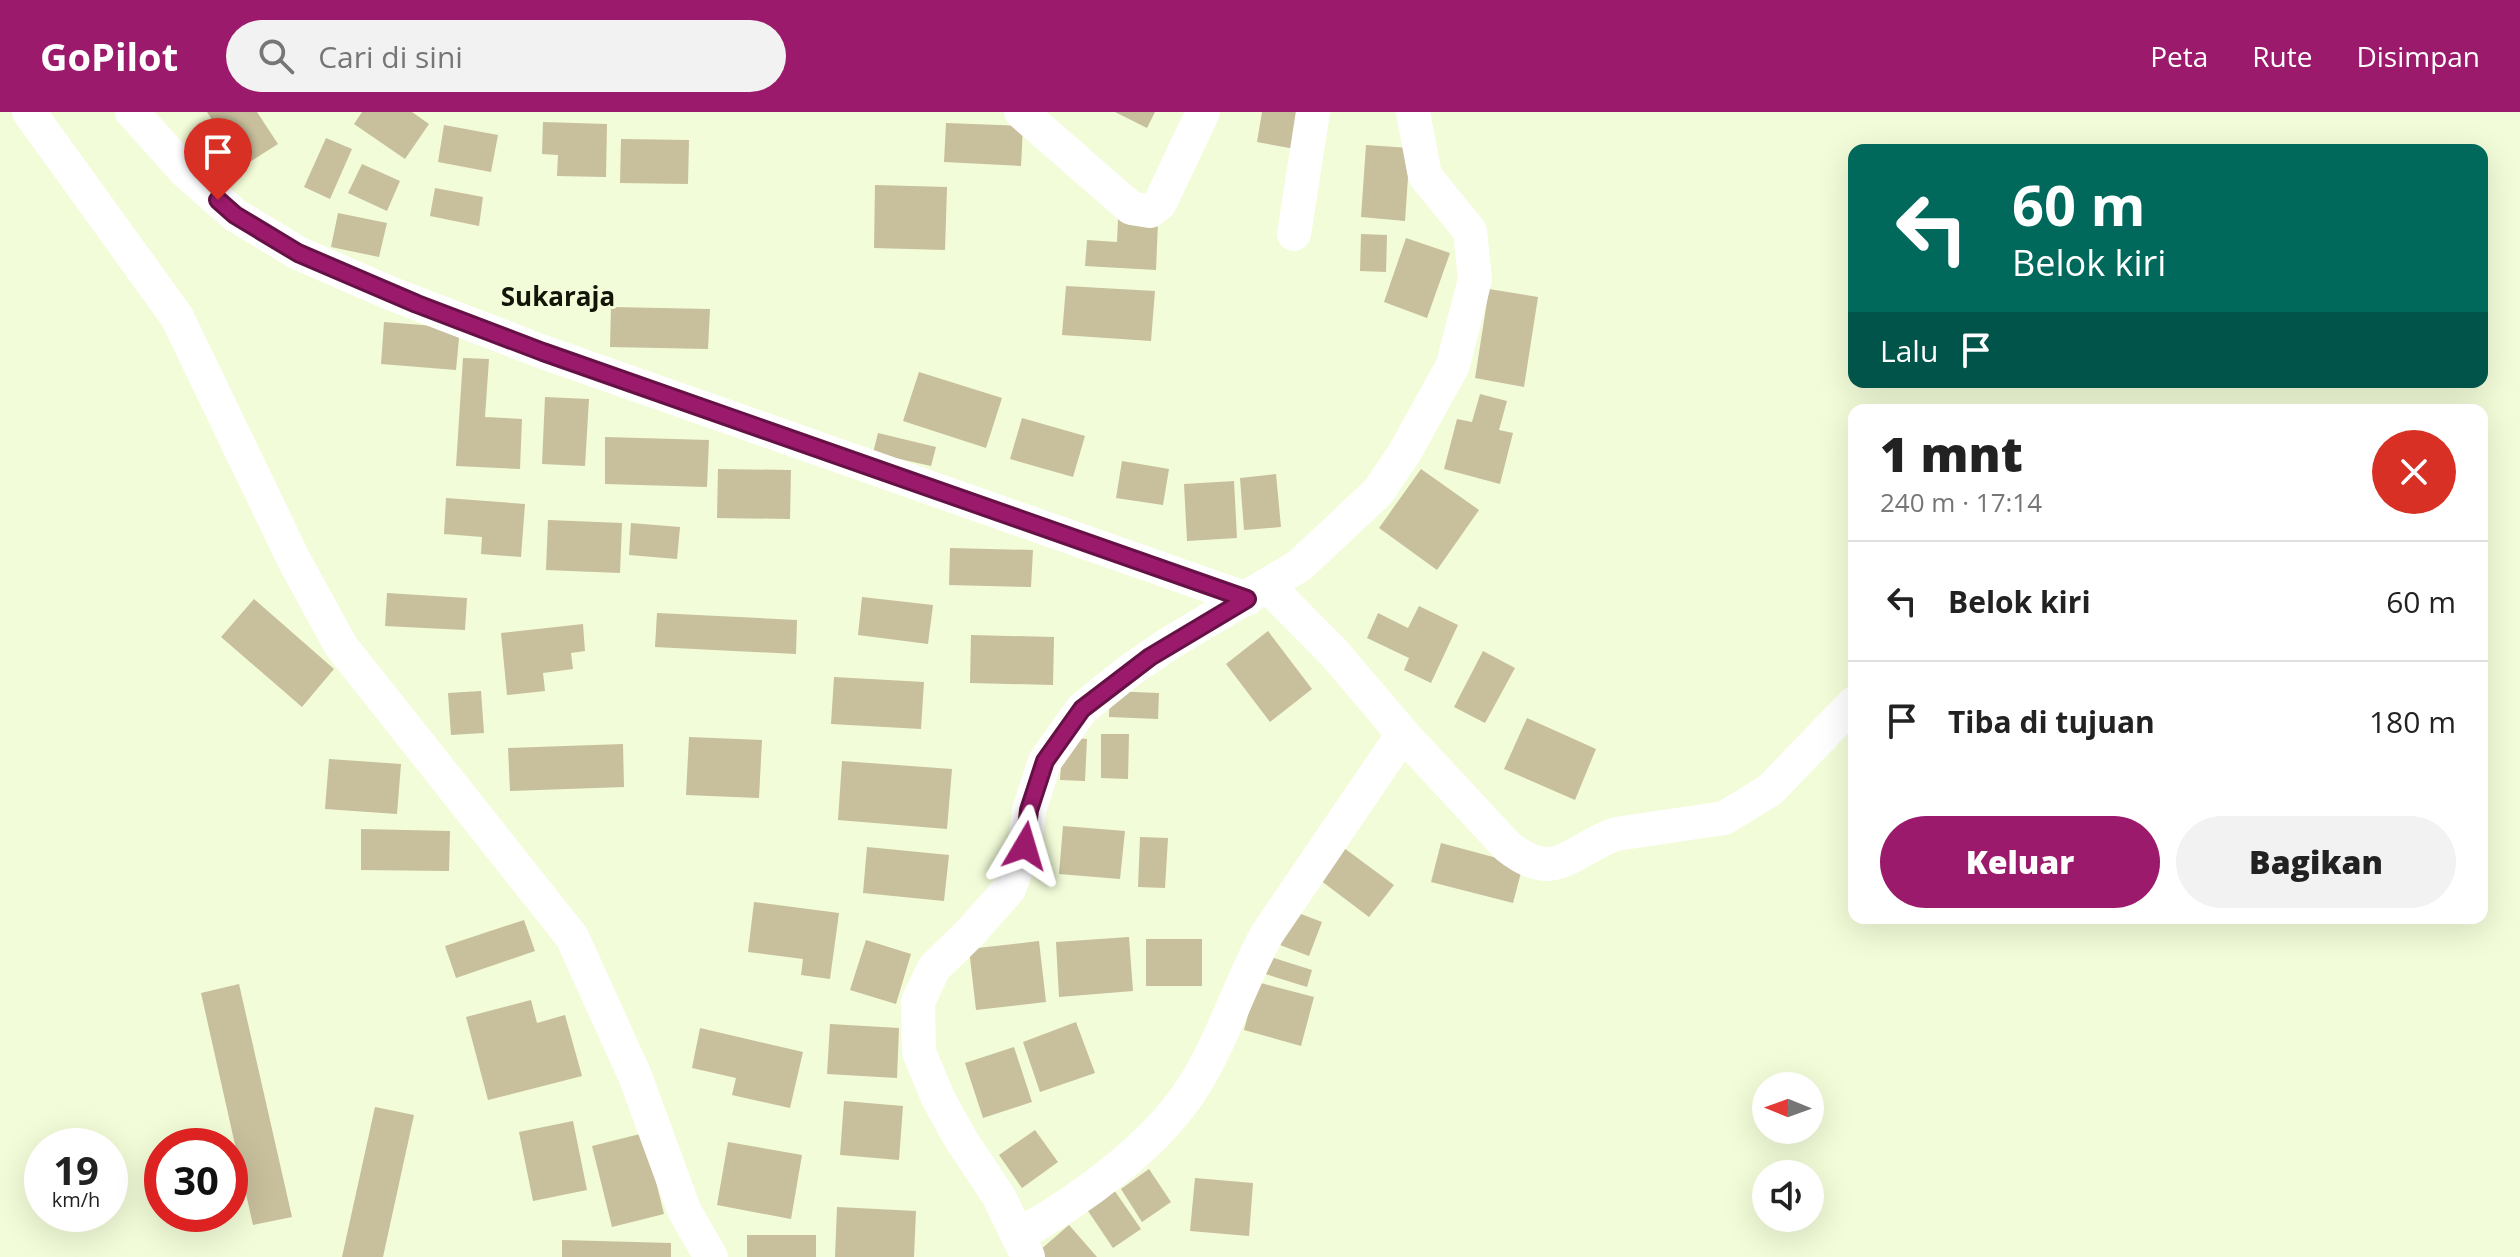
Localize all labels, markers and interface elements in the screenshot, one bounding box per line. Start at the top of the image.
search box [226,20,786,92]
text: GoPilot [40,30,178,82]
icon: search [254,34,298,78]
text: Cari di sini [318,36,463,77]
text: Peta [2150,37,2208,75]
text: Rute [2252,37,2312,75]
text: Disimpan [2356,37,2480,75]
pin [184,118,252,200]
icon: arrive [196,130,240,174]
text: 60 m [2012,166,2146,242]
icon: left [1880,176,1984,280]
text: Belok kiri [2012,238,2166,287]
district label: Sukaraja [501,278,615,314]
icon: arrive [1954,328,1998,372]
text: Lalu [1880,330,1938,371]
text: 1 mnt [1880,421,2023,486]
button: close [2372,430,2456,514]
text: 240 m · 17:14 [1880,484,2042,520]
icon: left [1880,579,1924,623]
text: Belok kiri [1948,581,2091,622]
text: 60 m [2386,581,2456,622]
icon: arrive [1880,699,1924,743]
text: Tiba di tujuan [1948,701,2155,742]
text: 180 m [2369,701,2456,742]
position arrow [983,804,1067,888]
button: Keluar [1880,816,2160,908]
button: Bagikan [2176,816,2456,908]
north arrow [1752,1072,1824,1144]
map controls [1752,1072,1824,1232]
speed limit sign: 30 [144,1128,248,1232]
text: 19 [53,1142,99,1197]
button: sound [1752,1160,1824,1232]
text: km/h [52,1186,100,1213]

